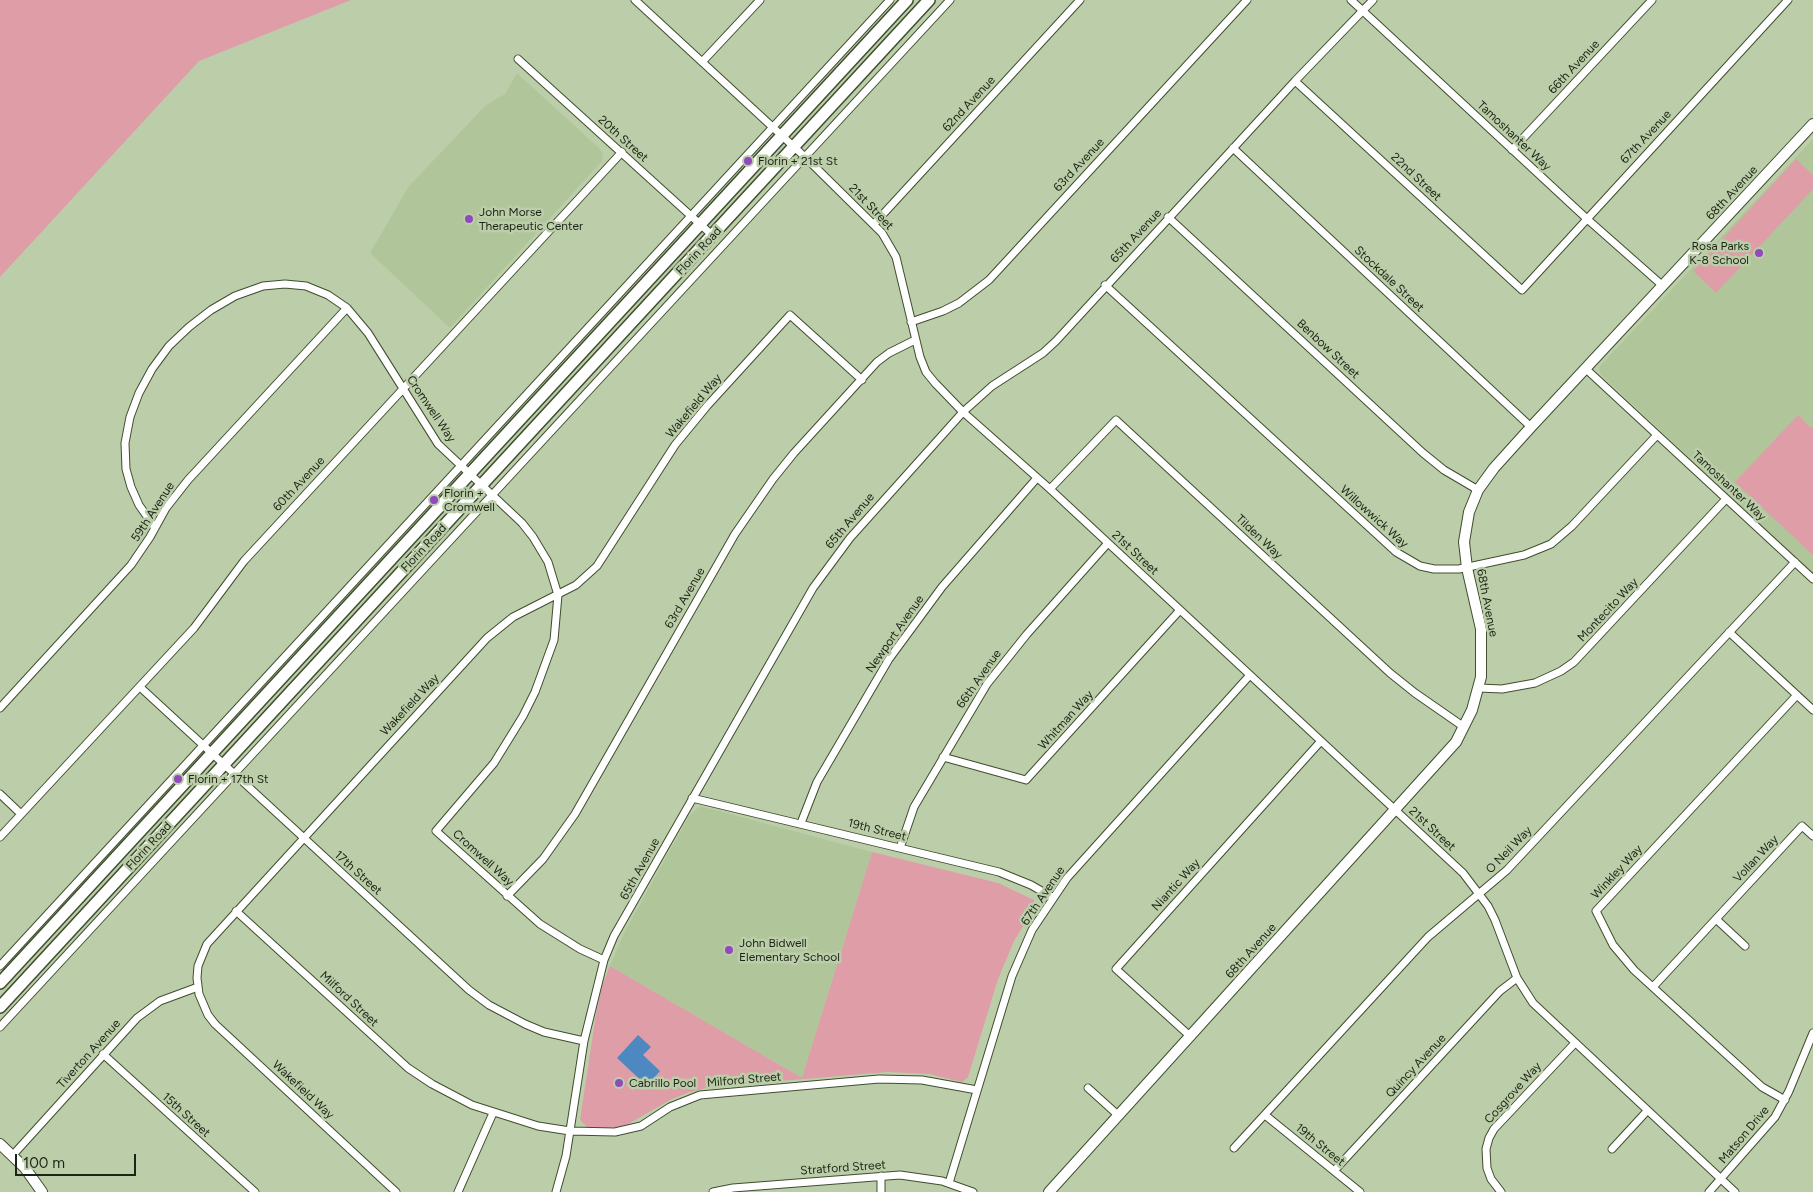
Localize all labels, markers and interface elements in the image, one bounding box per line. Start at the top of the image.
street label: 66th Avenue [1545,37,1603,97]
street label: 62nd Avenue [940,73,998,135]
street label: Tamoshanter Way [1474,98,1554,174]
street label: 67th Avenue [1618,107,1674,167]
street label: 20th Street [595,113,651,165]
street label: 63rd Avenue [1051,135,1107,195]
street label: 22nd Street [1388,150,1444,204]
place label: Florin + 21st St [758,154,838,168]
marker: Florin + 21st St [742,155,754,167]
street label: 68th Avenue [1703,163,1761,223]
street label: 21st Street [846,181,896,233]
place label: John Morse Therapeutic Center [479,205,583,233]
street label: 65th Avenue [1107,206,1165,266]
marker: John Morse Therapeutic Center [463,213,475,225]
street label: Florin Road [673,224,725,278]
place label: Rosa Parks K-8 School [1689,239,1749,267]
street label: Stockdale Street [1351,243,1427,315]
marker: Rosa Parks K-8 School [1753,247,1765,259]
street label: Benbow Street [1294,316,1362,382]
street label: Wakefield Way [663,371,725,441]
street label: Cromwell Way [403,373,459,445]
street label: Tamoshanter Way [1689,448,1769,524]
street label: 60th Avenue [270,454,328,514]
street label: 59th Avenue [128,479,178,545]
street label: Willowwick Way [1337,483,1411,551]
place label: Florin + Cromwell [444,486,495,514]
street label: 65th Avenue [822,490,878,552]
marker: Florin + Cromwell [428,494,440,506]
street label: Tilden Way [1233,512,1285,562]
street label: Florin Road [398,521,450,575]
street label: 21st Street [1109,528,1161,578]
street label: 63rd Avenue [662,565,708,631]
street label: 68th Avenue [1473,568,1501,638]
street label: Montecito Way [1575,575,1641,645]
street label: Newport Avenue [863,592,927,676]
street label: 66th Avenue [953,647,1005,711]
street label: Wakefield Way [378,671,442,739]
street label: Whitman Way [1036,687,1096,753]
place label: Florin + 17th St [188,772,269,786]
marker: Florin + 17th St [172,773,184,785]
street label: 21st Street [1406,804,1458,854]
street label: 19th Street [846,816,908,844]
street label: Florin Road [123,819,175,873]
street label: O Neil Way [1483,823,1535,877]
street label: Cromwell Way [449,827,517,889]
street label: Vollan Way [1731,832,1781,886]
street label: 65th Avenue [617,836,663,902]
street label: Winkley Way [1588,842,1646,902]
street label: 17th Street [331,848,385,898]
street label: Niantic Way [1149,856,1203,914]
street label: 67th Avenue [1018,864,1068,928]
street label: 68th Avenue [1223,921,1279,981]
place label: John Bidwell Elementary School [739,936,840,964]
marker: John Bidwell Elementary School [723,944,735,956]
street label: Milford Street [317,968,381,1030]
street label: Tiverton Avenue [54,1017,124,1091]
street label: Quincy Avenue [1383,1031,1449,1101]
street label: Wakefield Way [269,1058,337,1122]
street label: Cosgrove Way [1482,1059,1544,1127]
street label: Milford Street [706,1070,782,1090]
place label: Cabrillo Pool [629,1076,696,1090]
marker: Cabrillo Pool [613,1077,625,1089]
street label: 15th Street [159,1090,213,1140]
street label: Matson Drive [1716,1103,1772,1167]
street label: 19th Street [1292,1121,1348,1169]
scale bar [18,1144,139,1176]
text: 100 m [23,1154,65,1172]
street label: Stratford Street [800,1158,886,1178]

